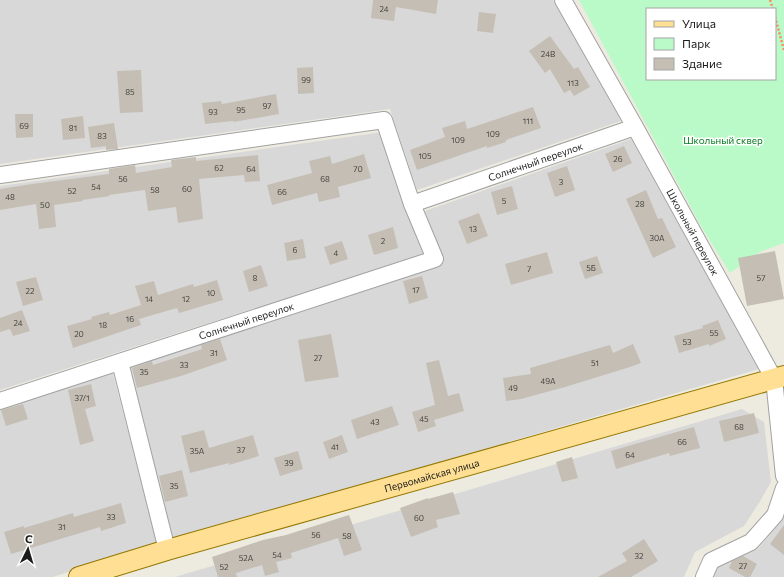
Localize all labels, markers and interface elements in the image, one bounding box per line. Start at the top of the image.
house number: 24 [379,4,389,14]
legend [646,8,776,80]
text: Улица [682,16,716,30]
text: Парк [682,36,711,50]
house number: 24В [541,49,555,59]
text: Здание [682,56,722,70]
house number: 99 [301,75,311,85]
house number: 113 [567,78,579,88]
house number: 85 [125,87,135,97]
house number: 97 [262,101,272,111]
house number: 95 [236,105,246,115]
house number: 93 [208,107,218,117]
house number: 111 [523,116,533,126]
house number: 69 [19,121,29,131]
house number: 81 [69,123,77,133]
house number: 109 [486,129,500,139]
house number: 83 [97,131,107,141]
park label: Школьный сквер [683,134,763,146]
house number: 109 [451,135,465,145]
street label: Солнечный переулок [486,139,585,183]
house number: 105 [418,151,432,161]
house number: 26 [613,154,623,164]
house number: 62 [214,163,224,173]
house number: 64 [246,164,256,174]
house number: 70 [353,164,363,174]
house number: 56 [118,174,128,184]
house number: 68 [320,174,330,184]
house number: 3 [559,177,564,187]
house number: 54 [91,182,101,192]
house number: 60 [182,184,192,194]
house number: 58 [150,185,160,195]
house number: 52 [67,186,77,196]
house number: 66 [277,187,287,197]
street label: Школьный переулок [664,187,722,278]
house number: 48 [5,192,15,202]
house number: 5 [502,196,507,206]
house number: 28 [635,199,645,209]
house number: 50 [40,200,50,210]
house number: 13 [469,224,477,234]
house number: 30А [649,233,665,243]
house number: 2 [381,236,386,246]
house number: 6 [293,245,298,255]
house number: 4 [334,248,339,258]
house number: 5Б [586,263,596,273]
house number: 7 [527,264,531,274]
house number: 8 [253,273,258,283]
house number: 57 [757,273,765,283]
house number: 17 [412,285,420,295]
house number: 22 [26,286,35,296]
house number: 10 [207,288,215,298]
house number: 14 [145,294,153,304]
house number: 12 [182,294,190,304]
street label: Солнечный переулок [197,299,296,342]
house number: 16 [126,314,134,324]
house number: 24 [13,318,23,328]
house number: 18 [99,320,107,330]
house number: 55 [709,328,719,338]
house number: 20 [74,329,84,339]
house number: 53 [682,337,692,347]
house number: 31 [210,348,218,358]
house number: 27 [314,353,322,363]
house number: 51 [591,358,599,368]
house number: 33 [179,360,189,370]
house number: 35 [139,367,149,377]
house number: 49А [541,376,556,386]
house number: 49 [508,383,518,393]
house number: 37/1 [74,393,90,403]
house number: 45 [419,414,429,424]
house number: 43 [370,417,380,427]
house number: 68 [734,422,744,432]
house number: 66 [677,437,687,447]
house number: 41 [331,442,339,452]
house number: 37 [237,445,245,455]
house number: 35А [190,446,205,456]
house number: 64 [625,450,635,460]
street label: Первомайская улица [383,456,480,494]
house number: 39 [284,458,294,468]
house number: 35 [169,481,179,491]
house number: 33 [106,512,116,522]
house number: 60 [414,513,424,523]
house number: 31 [58,522,66,532]
north arrow [8,529,48,569]
house number: 56 [311,530,321,540]
house number: 58 [342,531,352,541]
text: С [25,532,34,545]
house number: 54 [272,550,282,560]
house number: 32 [635,551,644,561]
house number: 52А [239,553,254,563]
house number: 27 [739,561,747,571]
house number: 52 [219,562,229,572]

